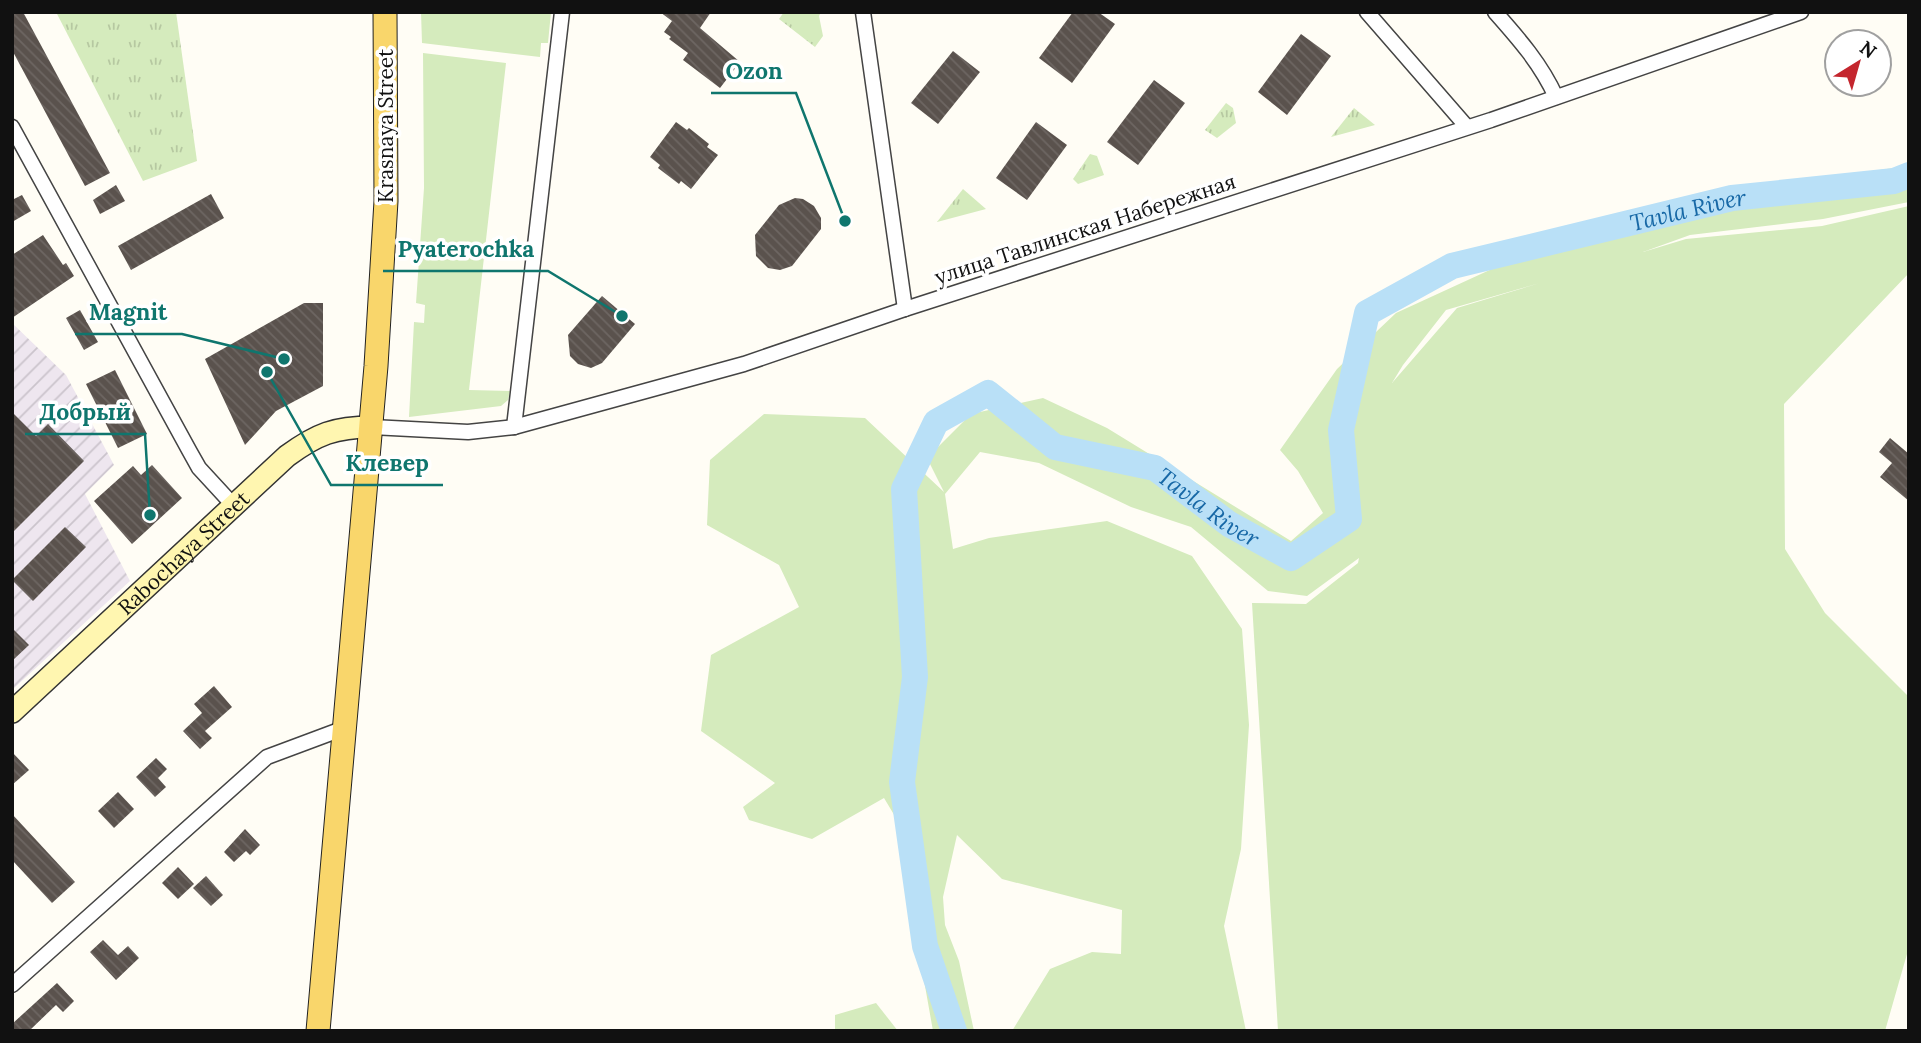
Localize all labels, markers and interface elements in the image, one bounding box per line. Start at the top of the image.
north arrow [1823,28,1893,98]
text: N [1855,35,1882,64]
street label: Krasnaya Street [372,48,399,203]
callout: Ozon [711,49,796,93]
text: Ozon [725,56,783,85]
street label: улица Тавлинская Набережная [931,168,1239,290]
water label: Tavla River [1627,182,1748,237]
callout: Pyaterochka [383,227,548,271]
text: Pyaterochka [398,234,534,263]
callout: Magnit [75,290,182,334]
text: Magnit [89,297,168,326]
callout: Добрый [25,390,145,434]
text: Добрый [39,397,131,426]
callout: Клевер [331,441,443,485]
text: Клевер [345,448,429,477]
water label: Tavla River [1152,461,1265,553]
street label: Rabochaya Street [112,484,255,620]

